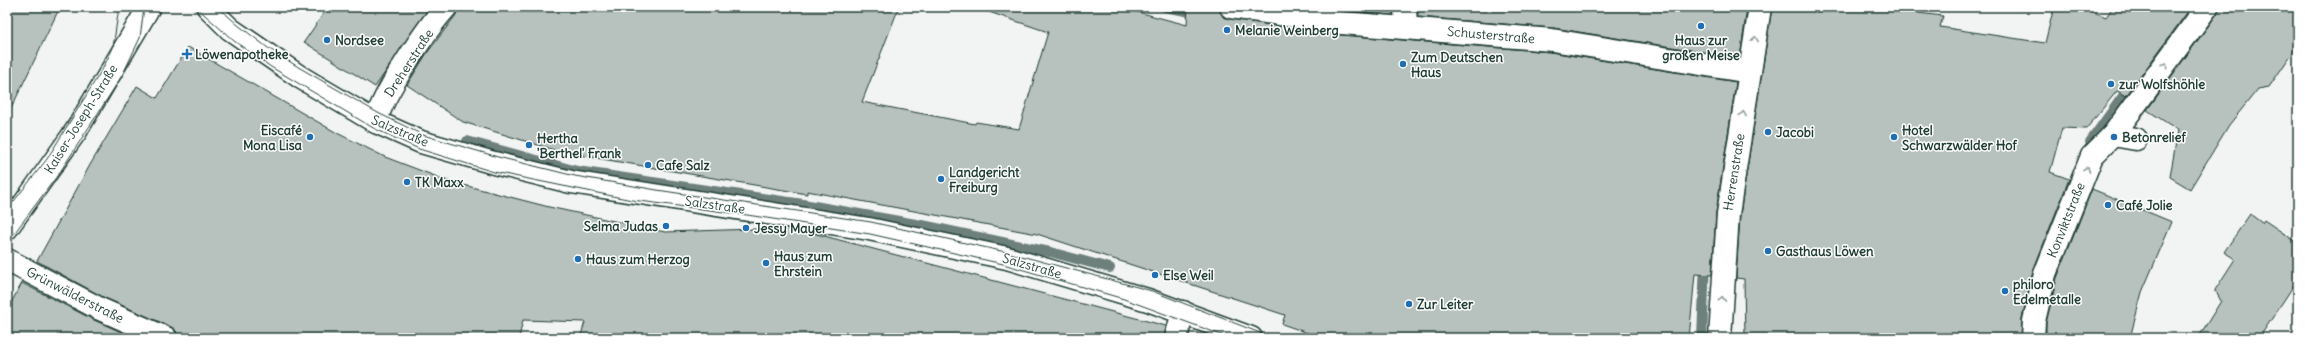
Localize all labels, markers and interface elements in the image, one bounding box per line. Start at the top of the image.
marker: Haus zur großen Meise [1696,21,1706,31]
place label: Melanie Weinberg [1235,22,1339,39]
street label: Schusterstraße [1446,23,1536,47]
marker: Melanie Weinberg [1222,25,1232,35]
street label: Dreherstraße [381,26,437,100]
place label: Nordsee [335,32,384,49]
place label: Haus zur großen Meise [1662,32,1740,64]
marker: Nordsee [322,35,332,45]
one-way arrow [1750,36,1759,43]
place label: Löwenapotheke [195,46,288,63]
marker: Löwenapotheke [182,49,192,59]
place label: Zum Deutschen Haus [1411,49,1503,81]
marker: Zum Deutschen Haus [1398,59,1408,69]
street label: Kaiser-Joseph-Straße [41,61,121,177]
one-way arrow [2160,62,2167,69]
place label: zur Wolfshöhle [2119,76,2205,93]
marker: zur Wolfshöhle [2106,79,2116,89]
street label: Salzstraße [369,111,431,151]
one-way arrow [1738,111,1747,118]
place label: Eiscafé Mona Lisa [243,122,303,154]
place label: Hotel Schwarzwälder Hof [1902,122,2018,154]
place label: Jacobi [1776,124,1814,141]
marker: Jacobi [1763,127,1773,137]
place label: Betonrelief [2122,129,2186,146]
place label: Hertha 'Berthel' Frank [537,130,622,162]
marker: Eiscafé Mona Lisa [305,132,315,142]
street label: Herrenstraße [1720,132,1748,212]
marker: Hotel Schwarzwälder Hof [1889,132,1899,142]
marker: Betonrelief [2109,132,2119,142]
marker: Hertha 'Berthel' Frank [524,140,534,150]
place label: Cafe Salz [656,157,710,174]
marker: Cafe Salz [643,160,653,170]
place label: Landgericht Freiburg [949,164,1020,196]
one-way arrow [2083,165,2091,172]
place label: TK Maxx [415,174,464,191]
marker: Landgericht Freiburg [936,174,946,184]
marker: TK Maxx [402,177,412,187]
street label: Konviktstraße [2043,180,2089,260]
street label: Salzstraße [684,192,746,218]
place label: Café Jolie [2116,197,2173,214]
marker: Café Jolie [2103,200,2113,210]
place label: Selma Judas [584,218,658,235]
place label: Jessy Mayer [754,220,828,237]
marker: Selma Judas [661,221,671,231]
marker: Jessy Mayer [741,223,751,233]
place label: Gasthaus Löwen [1776,243,1874,260]
marker: Gasthaus Löwen [1763,246,1773,256]
place label: Haus zum Ehrstein [774,248,833,280]
street label: Salzstraße [1000,249,1064,283]
place label: Haus zum Herzog [586,251,690,268]
marker: Haus zum Herzog [573,254,583,264]
marker: Haus zum Ehrstein [761,258,771,268]
street label: Grünwälderstraße [23,263,127,327]
place label: Else Weil [1163,267,1214,284]
marker: Else Weil [1150,270,1160,280]
place label: philoro Edelmetalle [2013,276,2081,308]
marker: philoro Edelmetalle [2000,286,2010,296]
place label: Zur Leiter [1417,296,1474,313]
one-way arrow [1717,296,1726,302]
marker: Zur Leiter [1404,299,1414,309]

